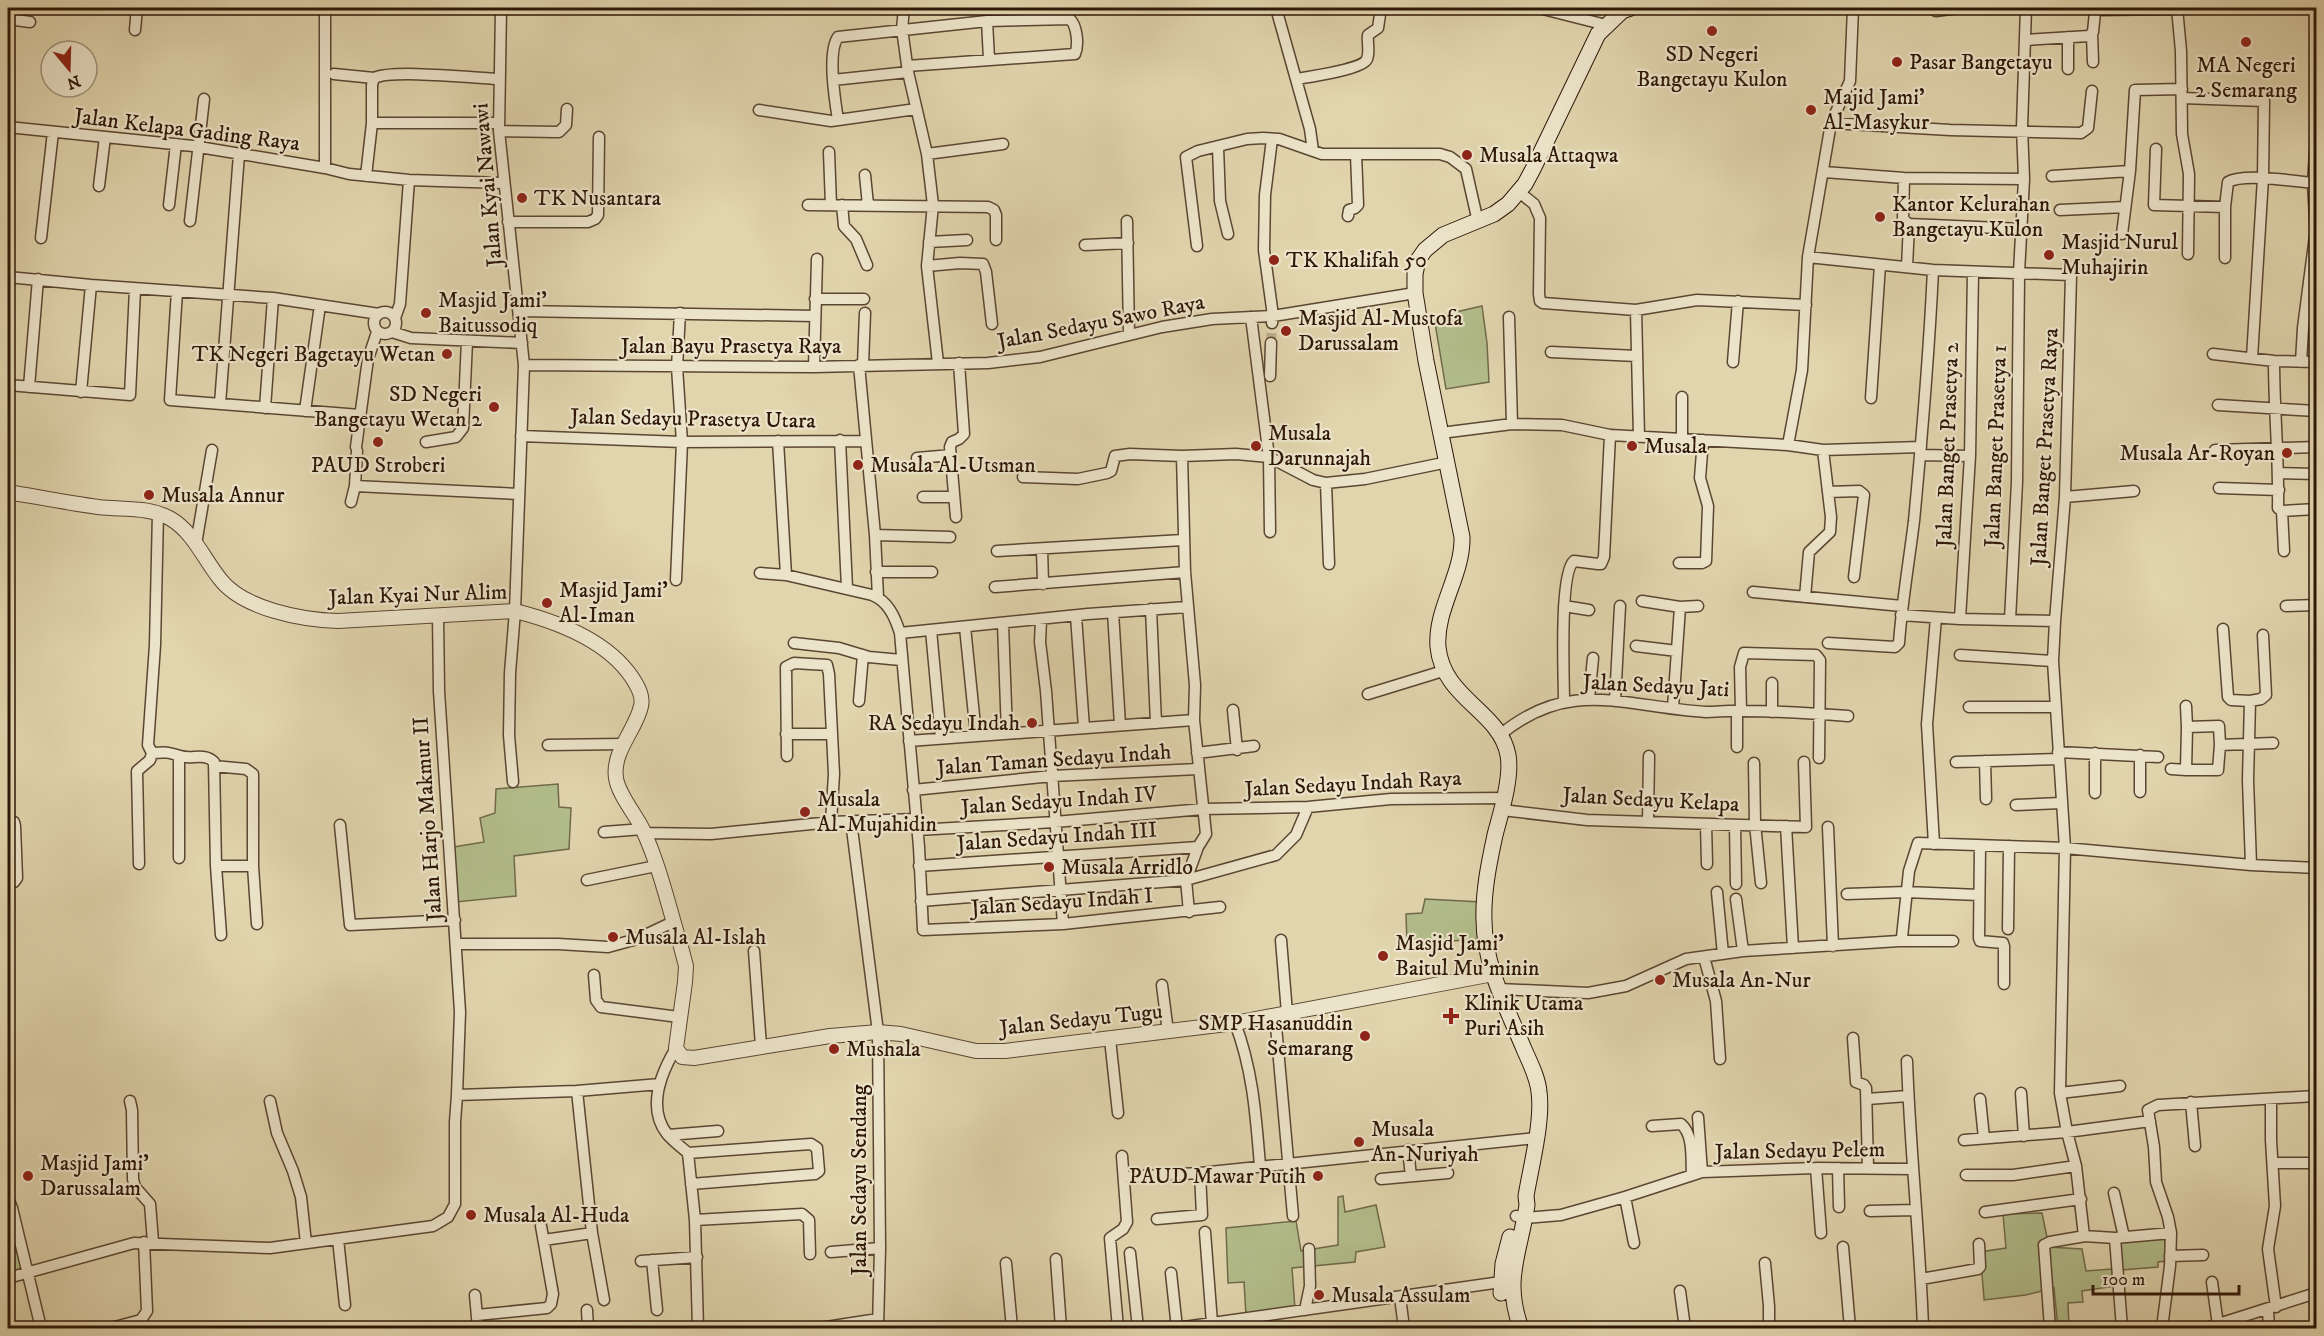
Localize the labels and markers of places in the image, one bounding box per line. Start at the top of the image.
marker: SD Negeri Bangetayu Kulon [1705,24,1719,38]
marker: MA Negeri 2 Semarang [2239,35,2253,49]
place label: SD Negeri Bangetayu Kulon [1636,41,1788,93]
place label: Pasar Bangetayu [1909,49,2053,76]
place label: MA Negeri 2 Semarang [2195,52,2297,104]
marker: Pasar Bangetayu [1890,55,1904,69]
place label: Majid Jami' Al-Masykur [1823,84,1930,136]
marker: Majid Jami' Al-Masykur [1804,103,1818,117]
place label: Musala Attaqwa [1479,142,1619,169]
marker: Musala Attaqwa [1460,148,1474,162]
place label: TK Nusantara [534,185,662,212]
marker: TK Nusantara [515,191,529,205]
place label: Kantor Kelurahan Bangetayu Kulon [1892,191,2051,243]
marker: Kantor Kelurahan Bangetayu Kulon [1873,210,1887,224]
place label: Masjid Nurul Muhajirin [2061,229,2178,281]
place label: TK Khalifah 50 [1286,247,1427,274]
marker: Masjid Nurul Muhajirin [2042,248,2056,262]
marker: TK Khalifah 50 [1267,253,1281,267]
place label: Masjid Jami' Baitussodiq [438,287,547,339]
place label: Masjid Al-Mustofa Darussalam [1298,305,1463,357]
marker: Masjid Jami' Baitussodiq [419,306,433,320]
marker: Masjid Al-Mustofa Darussalam [1279,324,1293,338]
place label: TK Negeri Bagetayu Wetan [192,341,435,368]
marker: TK Negeri Bagetayu Wetan [440,347,454,361]
place label: SD Negeri Bangetayu Wetan 2 [314,381,482,433]
marker: SD Negeri Bangetayu Wetan 2 [487,400,501,414]
place label: Musala Darunnajah [1268,420,1372,472]
place label: Musala [1644,433,1708,460]
marker: PAUD Stroberi [371,435,385,449]
marker: Musala Darunnajah [1249,439,1263,453]
marker: Musala [1625,439,1639,453]
place label: Musala Ar-Royan [2120,440,2275,467]
marker: Musala Ar-Royan [2280,446,2294,460]
place label: PAUD Stroberi [311,452,445,479]
place label: Musala Al-Utsman [870,452,1036,479]
marker: Musala Al-Utsman [851,458,865,472]
place label: Musala Annur [161,482,285,509]
marker: Musala Annur [142,488,156,502]
place label: Masjid Jami' Al-Iman [559,577,668,629]
marker: Masjid Jami' Al-Iman [540,596,554,610]
place label: RA Sedayu Indah [868,710,1020,737]
marker: RA Sedayu Indah [1025,716,1039,730]
place label: Musala Al-Mujahidin [817,786,937,838]
marker: Musala Al-Mujahidin [798,805,812,819]
place label: Musala Arridlo [1061,854,1193,881]
marker: Musala Arridlo [1042,860,1056,874]
place label: Musala Al-Islah [625,924,767,951]
marker: Musala Al-Islah [606,930,620,944]
place label: Masjid Jami' Baitul Mu'minin [1395,930,1540,982]
marker: Masjid Jami' Baitul Mu'minin [1376,949,1390,963]
place label: Musala An-Nur [1672,967,1811,994]
marker: Musala An-Nur [1653,973,1667,987]
place label: Klinik Utama Puri Asih [1464,990,1584,1042]
marker: Klinik Utama Puri Asih [1442,1007,1460,1025]
place label: SMP Hasanuddin Semarang [1198,1010,1353,1062]
marker: SMP Hasanuddin Semarang [1358,1029,1372,1043]
place label: Mushala [846,1036,921,1063]
marker: Mushala [827,1042,841,1056]
place label: Musala An-Nuriyah [1371,1116,1479,1168]
marker: Musala An-Nuriyah [1352,1135,1366,1149]
place label: Masjid Jami' Darussalam [40,1150,149,1202]
place label: PAUD Mawar Putih [1129,1163,1306,1190]
marker: Masjid Jami' Darussalam [21,1169,35,1183]
marker: PAUD Mawar Putih [1311,1169,1325,1183]
place label: Musala Al-Huda [483,1202,630,1229]
marker: Musala Al-Huda [464,1208,478,1222]
place label: Musala Assulam [1331,1282,1471,1309]
marker: Musala Assulam [1312,1288,1326,1302]

